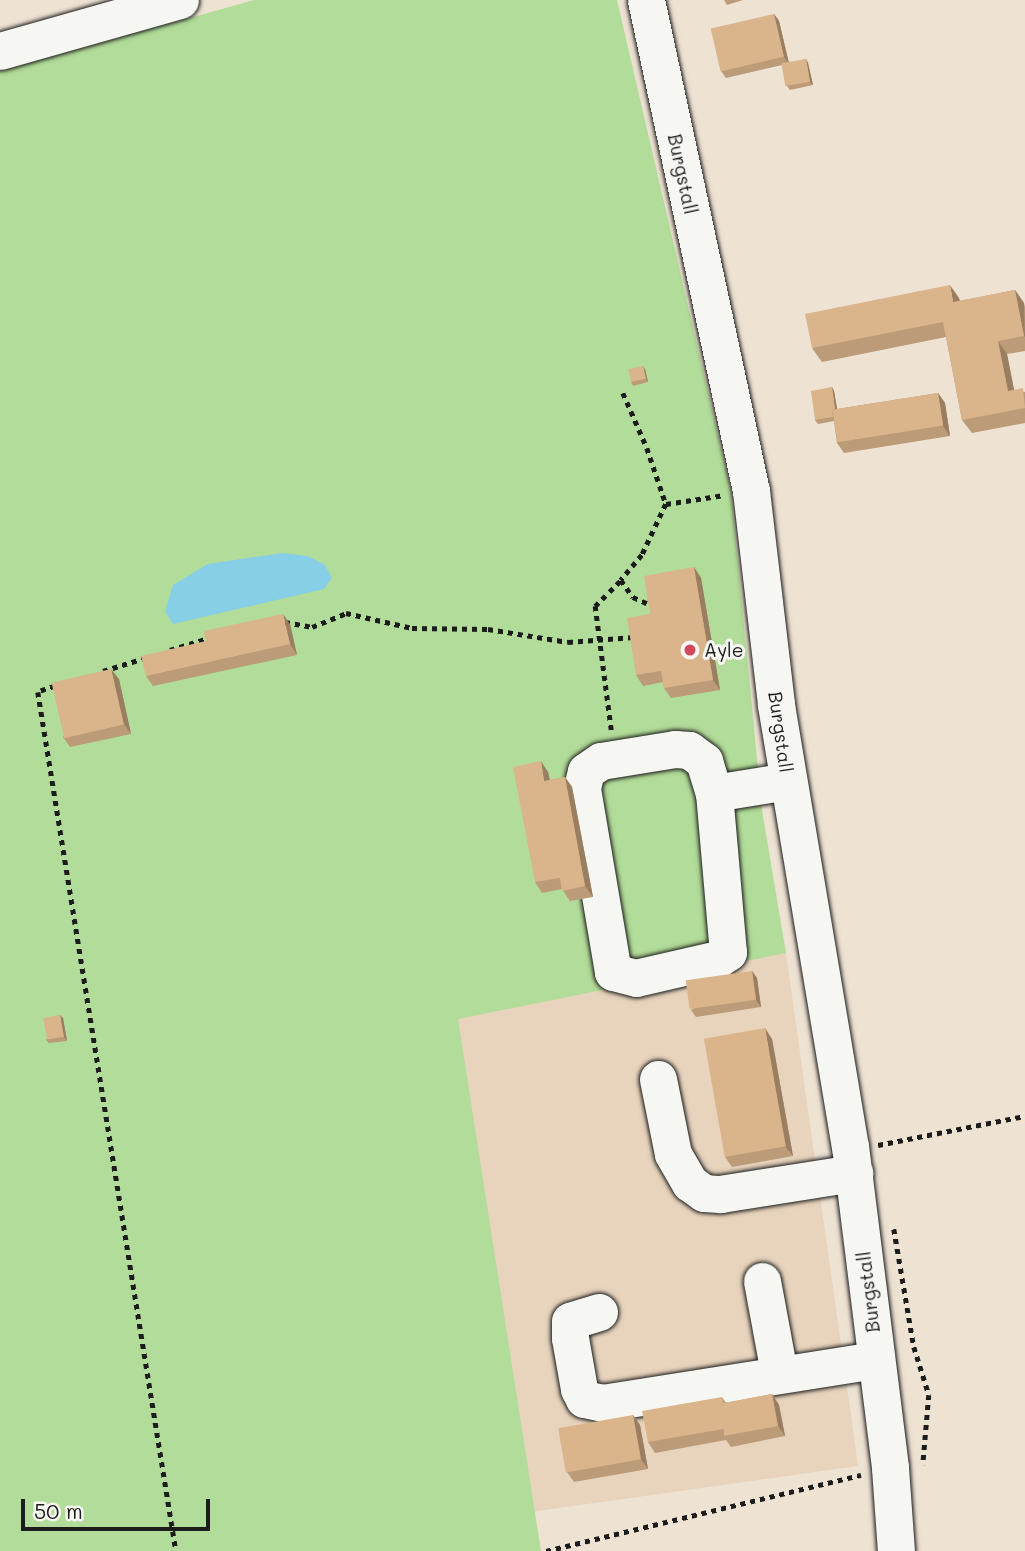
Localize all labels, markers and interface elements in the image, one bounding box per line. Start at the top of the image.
street label: Burgstall [663,132,703,216]
place label: Ayle [704,639,744,661]
marker: Ayle [682,642,698,658]
street label: Burgstall [764,690,798,774]
street label: Burgstall [852,1250,884,1334]
scale bar [24,1484,214,1528]
text: 50 m [34,1497,83,1524]

